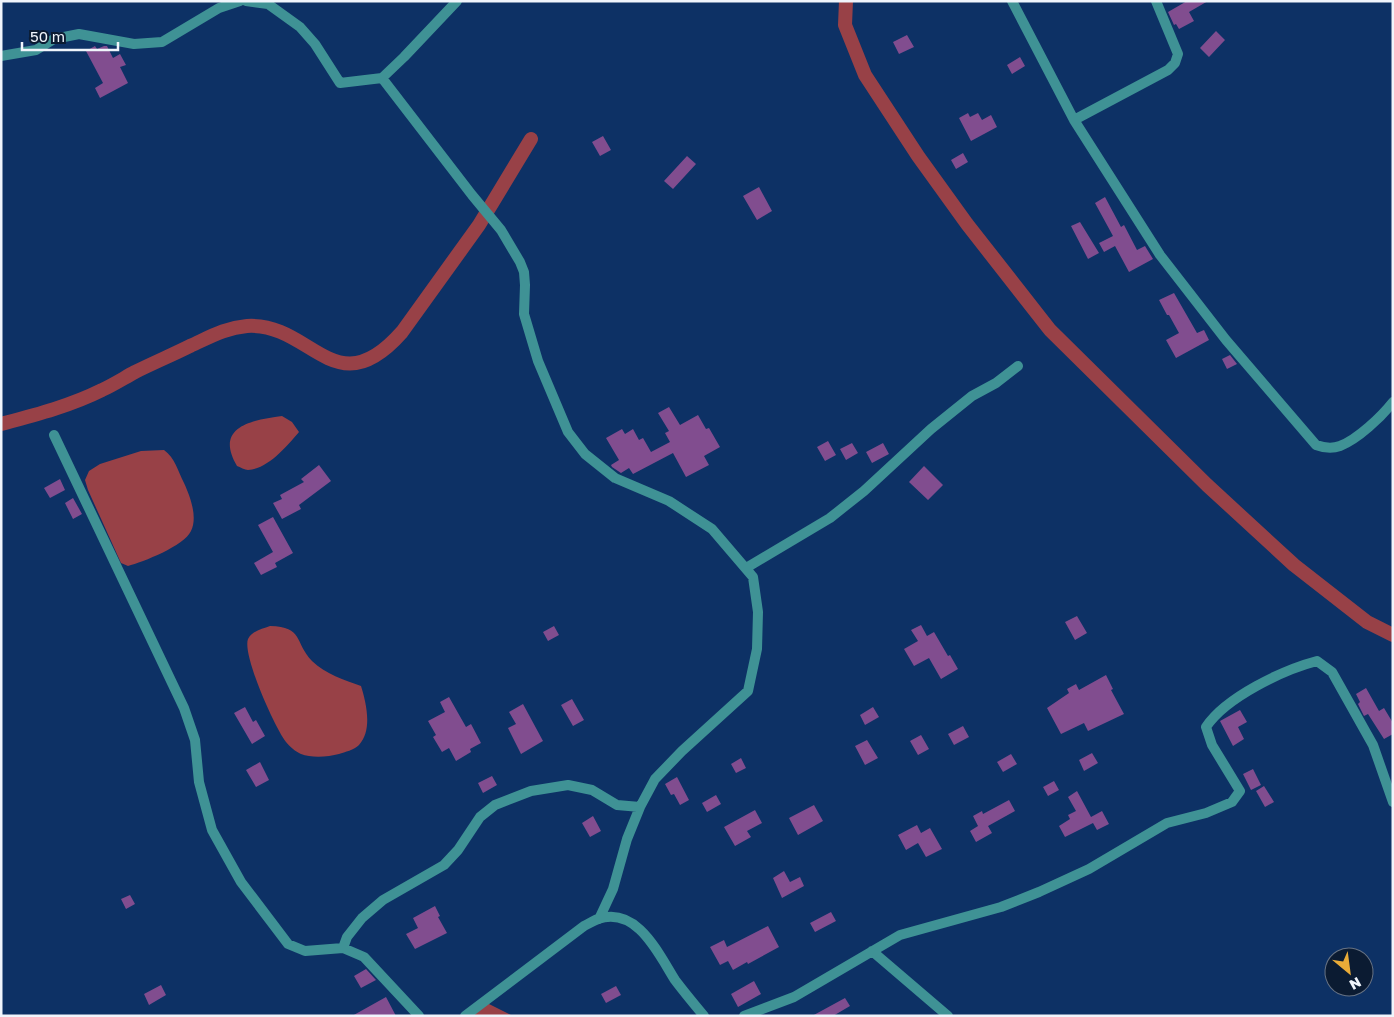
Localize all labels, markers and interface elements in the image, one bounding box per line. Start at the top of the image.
scale bar [22,20,119,52]
text: 50 m [30,27,65,45]
north arrow [1324,947,1374,997]
text: N [1347,974,1364,994]

